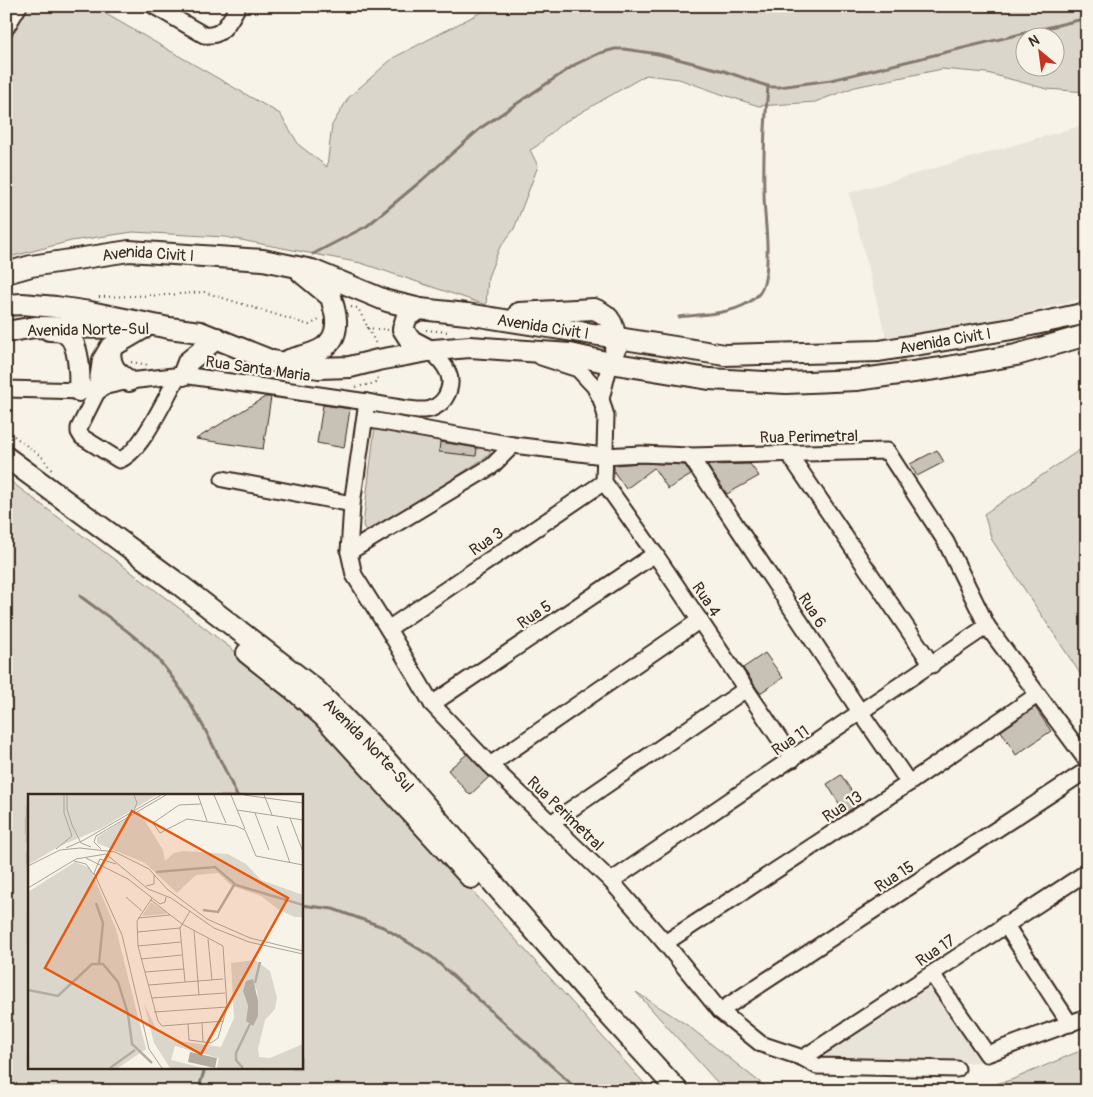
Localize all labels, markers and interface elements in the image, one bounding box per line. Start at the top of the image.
north arrow [1016,28,1066,78]
text: N [1026,31,1042,51]
street label: Avenida Civit I [101,242,195,266]
street label: Avenida Civit I [496,310,590,344]
street label: Avenida Norte-Sul [27,319,149,341]
street label: Avenida Civit I [898,324,993,358]
street label: Rua Santa Maria [204,352,312,386]
street label: Rua Perimetral [760,426,858,448]
street label: Rua 3 [466,523,508,561]
street label: Rua 4 [687,578,725,621]
street label: Rua 6 [794,589,831,632]
street label: Rua 5 [514,596,555,633]
street label: Avenida Norte-Sul [319,694,418,796]
street label: Rua 11 [768,721,813,761]
street label: Rua Perimetral [523,772,608,855]
street label: Rua 13 [819,787,866,827]
inset map [28,794,302,1070]
street label: Rua 15 [871,857,918,897]
street label: Rua 17 [912,930,959,971]

